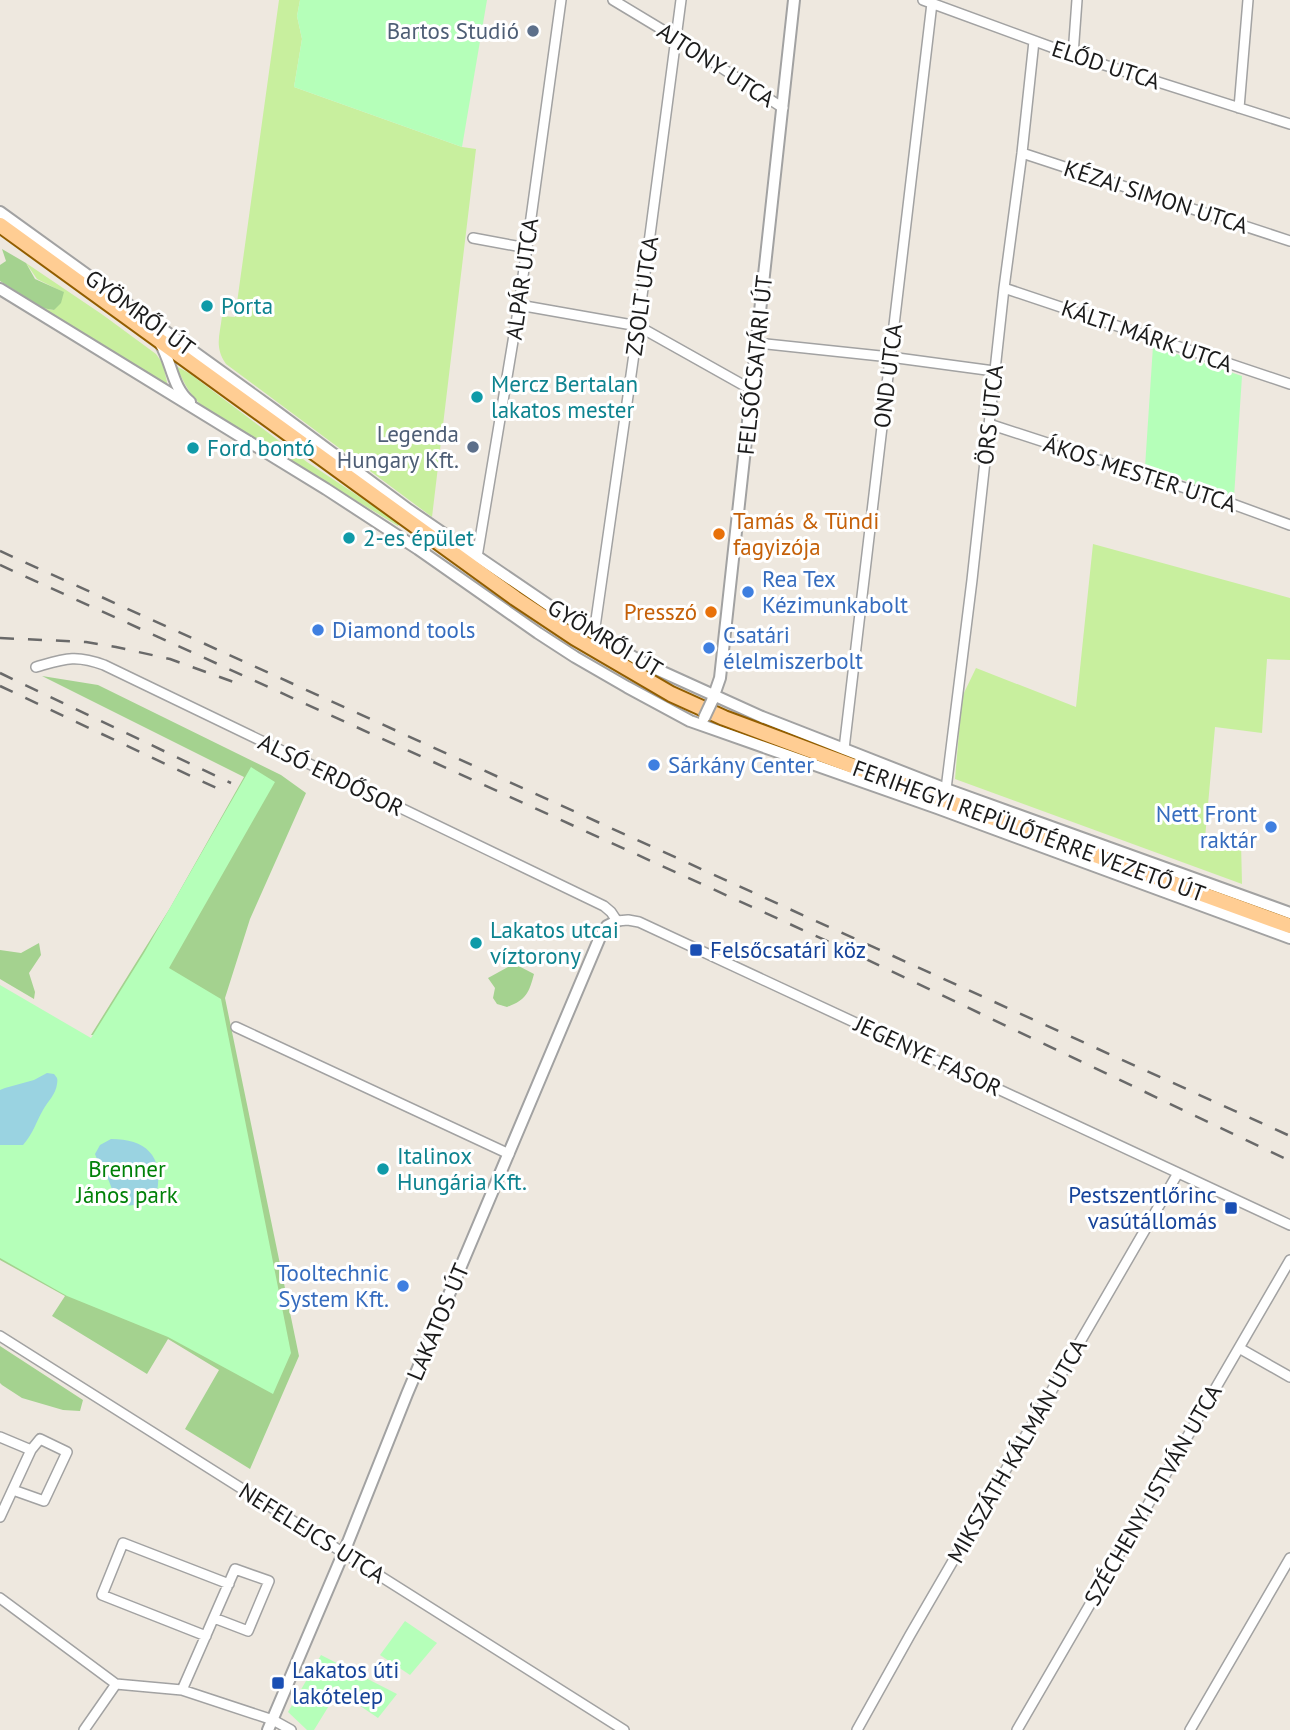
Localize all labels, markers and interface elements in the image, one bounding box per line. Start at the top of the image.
place label: Bartos Studió [387,16,519,45]
street label: AJTONY UTCA [652,16,781,114]
marker: Bartos Studió [525,23,541,39]
street label: ELŐD UTCA [1048,33,1165,96]
street label: KÉZAI SIMON UTCA [1060,153,1252,240]
street label: ALPÁR UTCA [499,216,544,342]
street label: ZSOLT UTCA [619,234,664,357]
street label: GYÖMRŐI ÚT [80,263,201,362]
street label: FELSŐCSATÁRI ÚT [731,274,778,456]
place label: Porta [221,291,273,320]
street label: KÁLTI MÁRK UTCA [1058,293,1237,379]
marker: Porta [199,298,215,314]
street label: OND UTCA [867,322,908,430]
street label: ÖRS UTCA [970,363,1009,466]
place label: Mercz Bertalan lakatos mester [491,369,638,424]
marker: Mercz Bertalan lakatos mester [469,389,485,405]
place label: Legenda Hungary Kft. [337,419,459,474]
street label: ÁKOS MESTER UTCA [1040,429,1241,518]
place label: Ford bontó [207,433,315,462]
marker: Legenda Hungary Kft. [465,439,481,455]
marker: Ford bontó [185,440,201,456]
place label: Tamás & Tündi fagyizója [733,506,879,561]
place label: 2-es épület [363,523,474,552]
marker: Tamás & Tündi fagyizója [711,526,727,542]
marker: 2-es épület [341,530,357,546]
place label: Rea Tex Kézimunkabolt [762,564,908,619]
marker: Rea Tex Kézimunkabolt [740,584,756,600]
street label: GYÖMRŐI ÚT [543,592,668,683]
place label: Presszó [624,597,697,626]
marker: Presszó [703,604,719,620]
place label: Diamond tools [332,615,475,644]
place label: Csatári élelmiszerbolt [723,620,863,675]
marker: Diamond tools [310,622,326,638]
marker: Csatári élelmiszerbolt [701,640,717,656]
street label: ALSÓ ERDŐSOR [254,727,409,822]
place label: Sárkány Center [668,750,814,779]
street label: FERIHEGYI REPÜLŐTÉRRE VEZETŐ ÚT [849,753,1209,908]
marker: Sárkány Center [646,757,662,773]
place label: Nett Front raktár [1156,799,1257,854]
marker: Nett Front raktár [1263,819,1279,835]
place label: Lakatos utcai víztorony [490,915,619,970]
marker: Lakatos utcai víztorony [468,935,484,951]
place label: Felsőcsatári köz [710,935,866,964]
marker: Felsőcsatári köz [688,942,704,958]
street label: JEGENYE FASOR [849,1008,1006,1102]
place label: Italinox Hungária Kft. [397,1141,527,1196]
park label: Brenner János park [75,1154,178,1209]
marker: Italinox Hungária Kft. [375,1161,391,1177]
place label: Pestszentlőrinc vasútállomás [1068,1180,1217,1235]
marker: Pestszentlőrinc vasútállomás [1223,1200,1239,1216]
place label: Tooltechnic System Kft. [277,1258,389,1313]
street label: LAKATOS ÚT [400,1259,475,1385]
marker: Tooltechnic System Kft. [395,1278,411,1294]
street label: MIKSZÁTH KÁLMÁN UTCA [940,1333,1093,1568]
street label: SZÉCHENYI ISTVÁN UTCA [1077,1379,1228,1610]
street label: NEFELEJCS UTCA [234,1476,391,1589]
place label: Lakatos úti lakótelep [292,1655,399,1710]
marker: Lakatos úti lakótelep [270,1675,286,1691]

